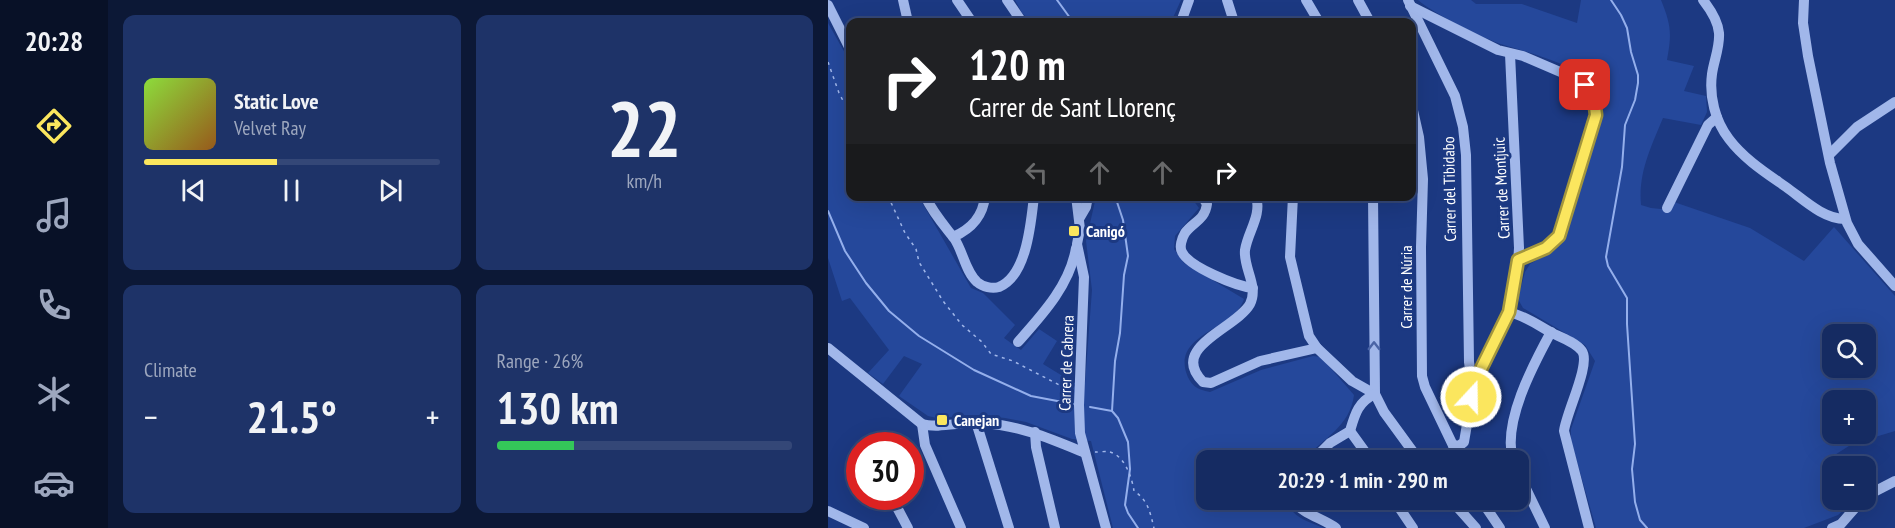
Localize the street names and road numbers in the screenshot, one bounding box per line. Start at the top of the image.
street label: Carrer del Tibidabo [1438,136,1460,242]
street label: Carrer de Montjuic [1488,136,1514,239]
street label: Carrer de Núria [1396,245,1416,329]
street label: Carrer de Cabrera [1054,315,1078,411]

